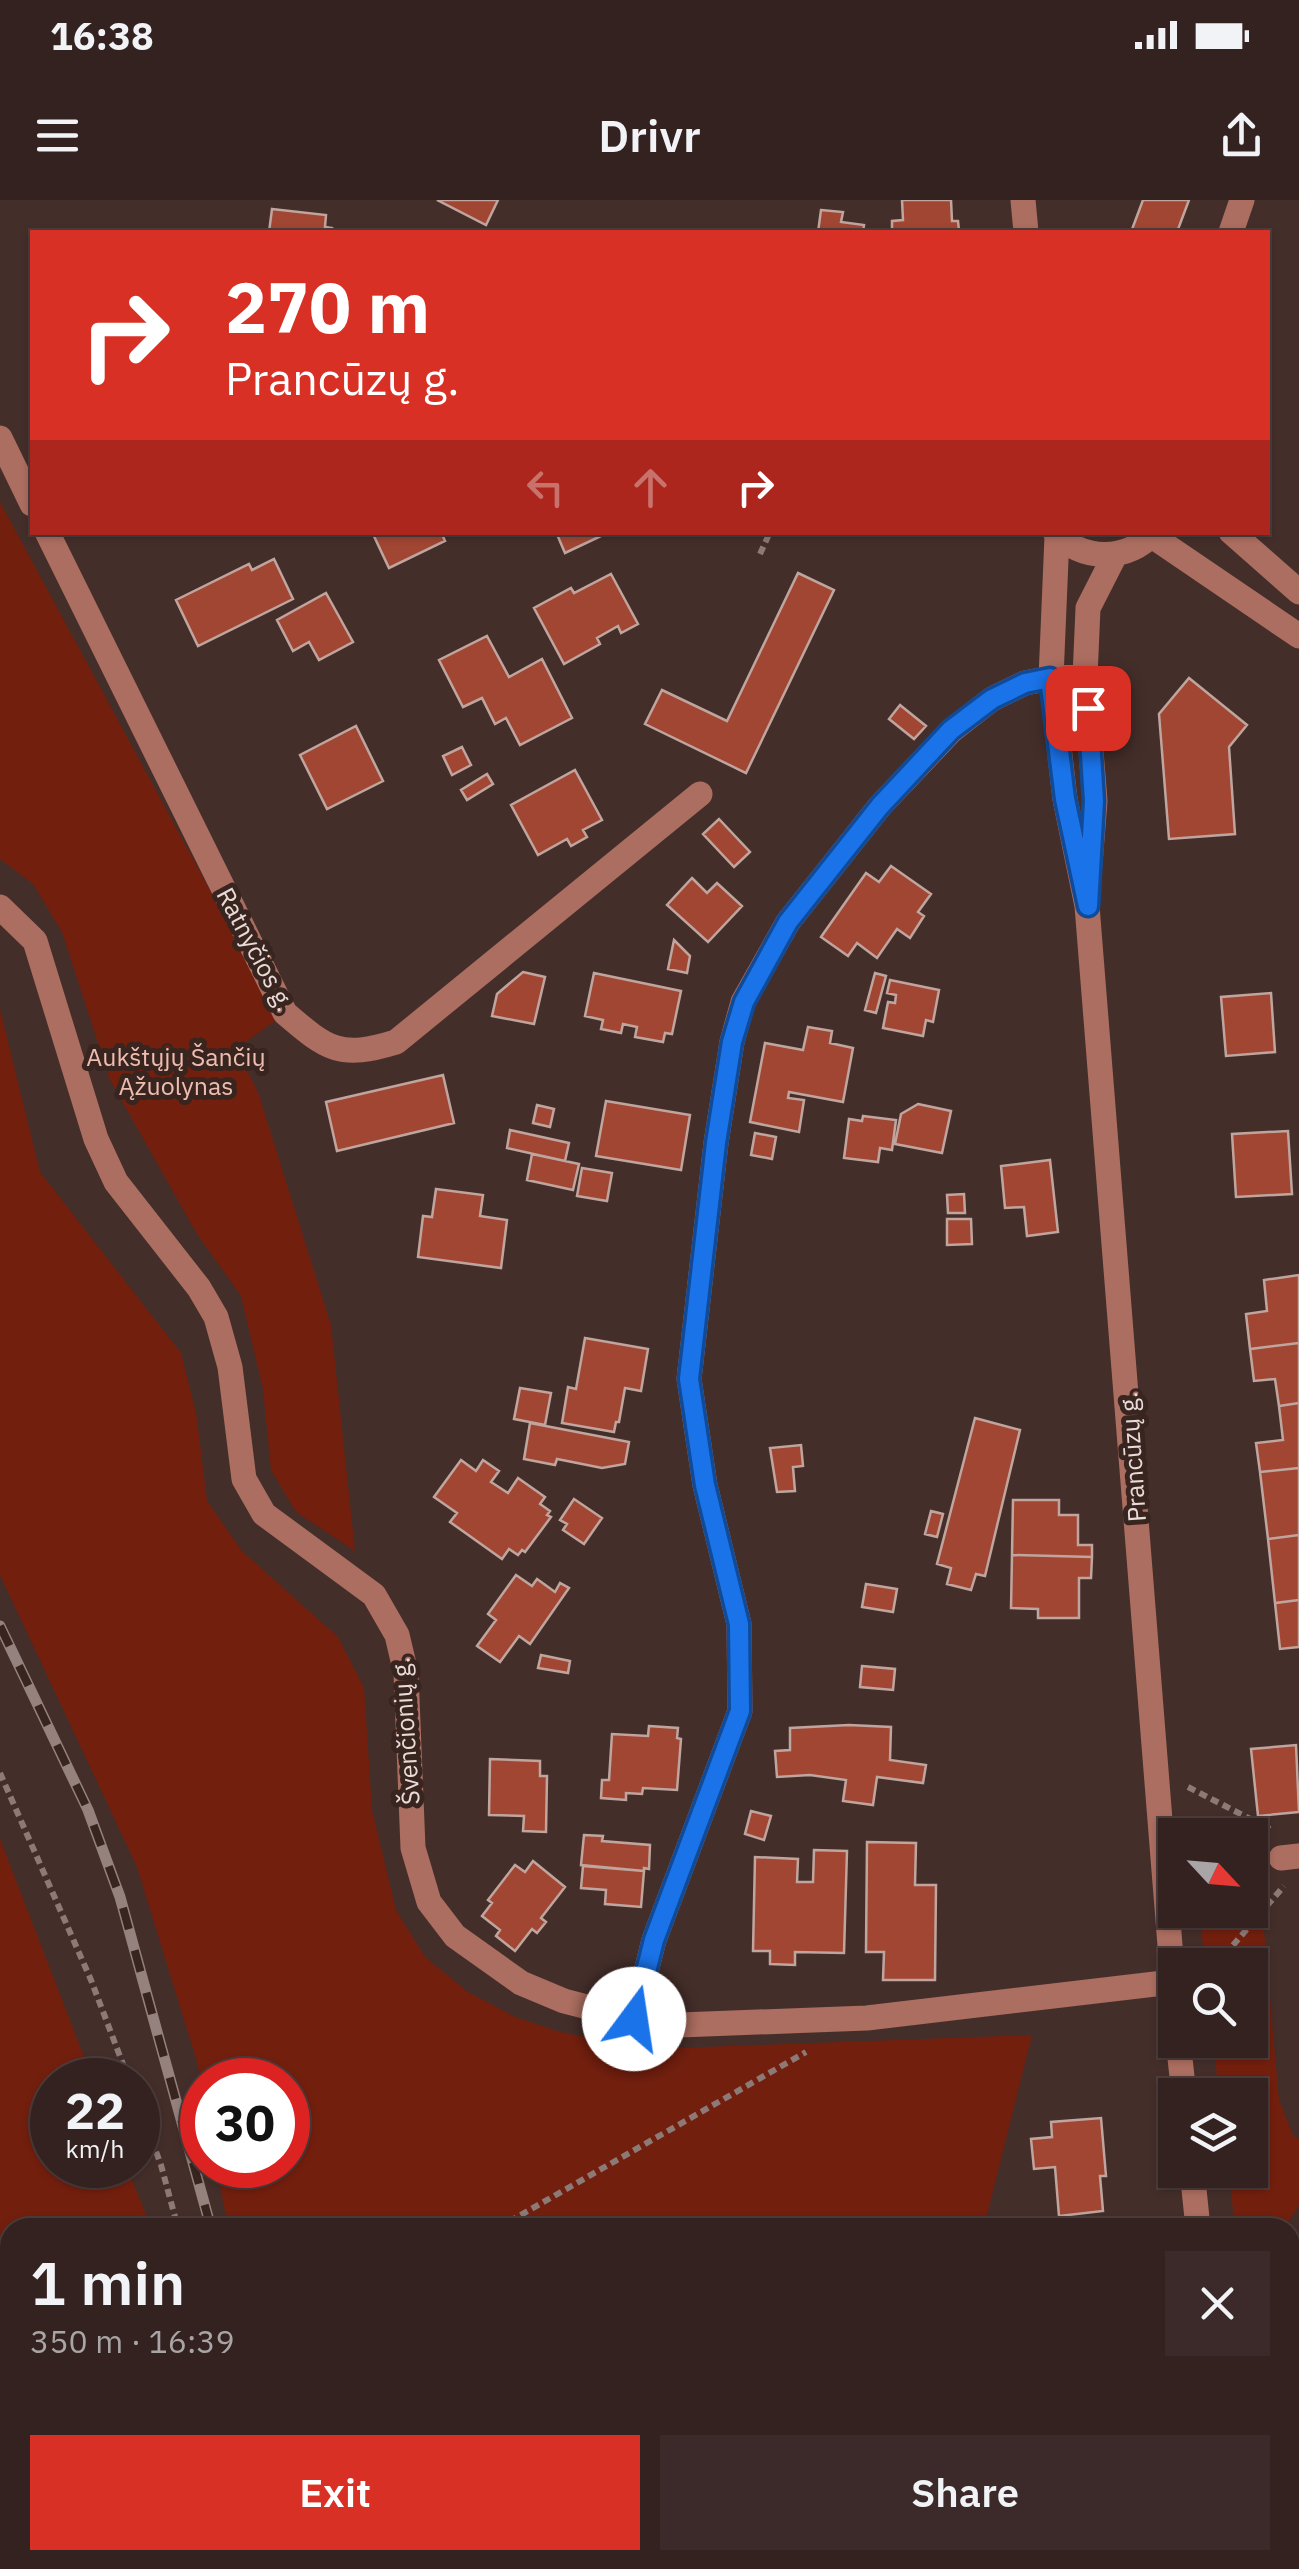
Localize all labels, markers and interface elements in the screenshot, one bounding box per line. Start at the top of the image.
text: 16:38 [50,11,154,60]
text: Drivr [598,106,701,164]
icon: menu [30,108,85,163]
icon: share [1214,108,1269,163]
text: 270 m [225,261,430,352]
icon: right [60,270,190,400]
text: Prancūzų g. [225,349,460,407]
icon: left [518,460,573,515]
icon: ahead [623,460,678,515]
icon: right [728,460,783,515]
pin [1046,666,1131,751]
icon: arrive [1061,681,1116,736]
street label: Ratnyčios g. [210,881,302,1017]
park label: Aukštųjų Šančių Ąžuolynas [86,1040,266,1102]
street label: Prancūzų g. [1111,1391,1153,1523]
street label: Švenčionių g. [383,1656,427,1806]
north arrow [1158,1818,1268,1928]
map controls [1158,1818,1268,2188]
button: search [1158,1948,1268,2058]
position arrow [582,1967,686,2071]
speed limit sign: 30 [180,2058,310,2188]
text: 22 [65,2078,125,2143]
button: layers [1158,2078,1268,2188]
text: km/h [66,2132,124,2165]
text: 1 min [30,2243,185,2322]
button: close [1165,2251,1270,2356]
text: 350 m · 16:39 [30,2320,235,2362]
button: Exit [30,2435,640,2550]
button: Share [660,2435,1270,2550]

